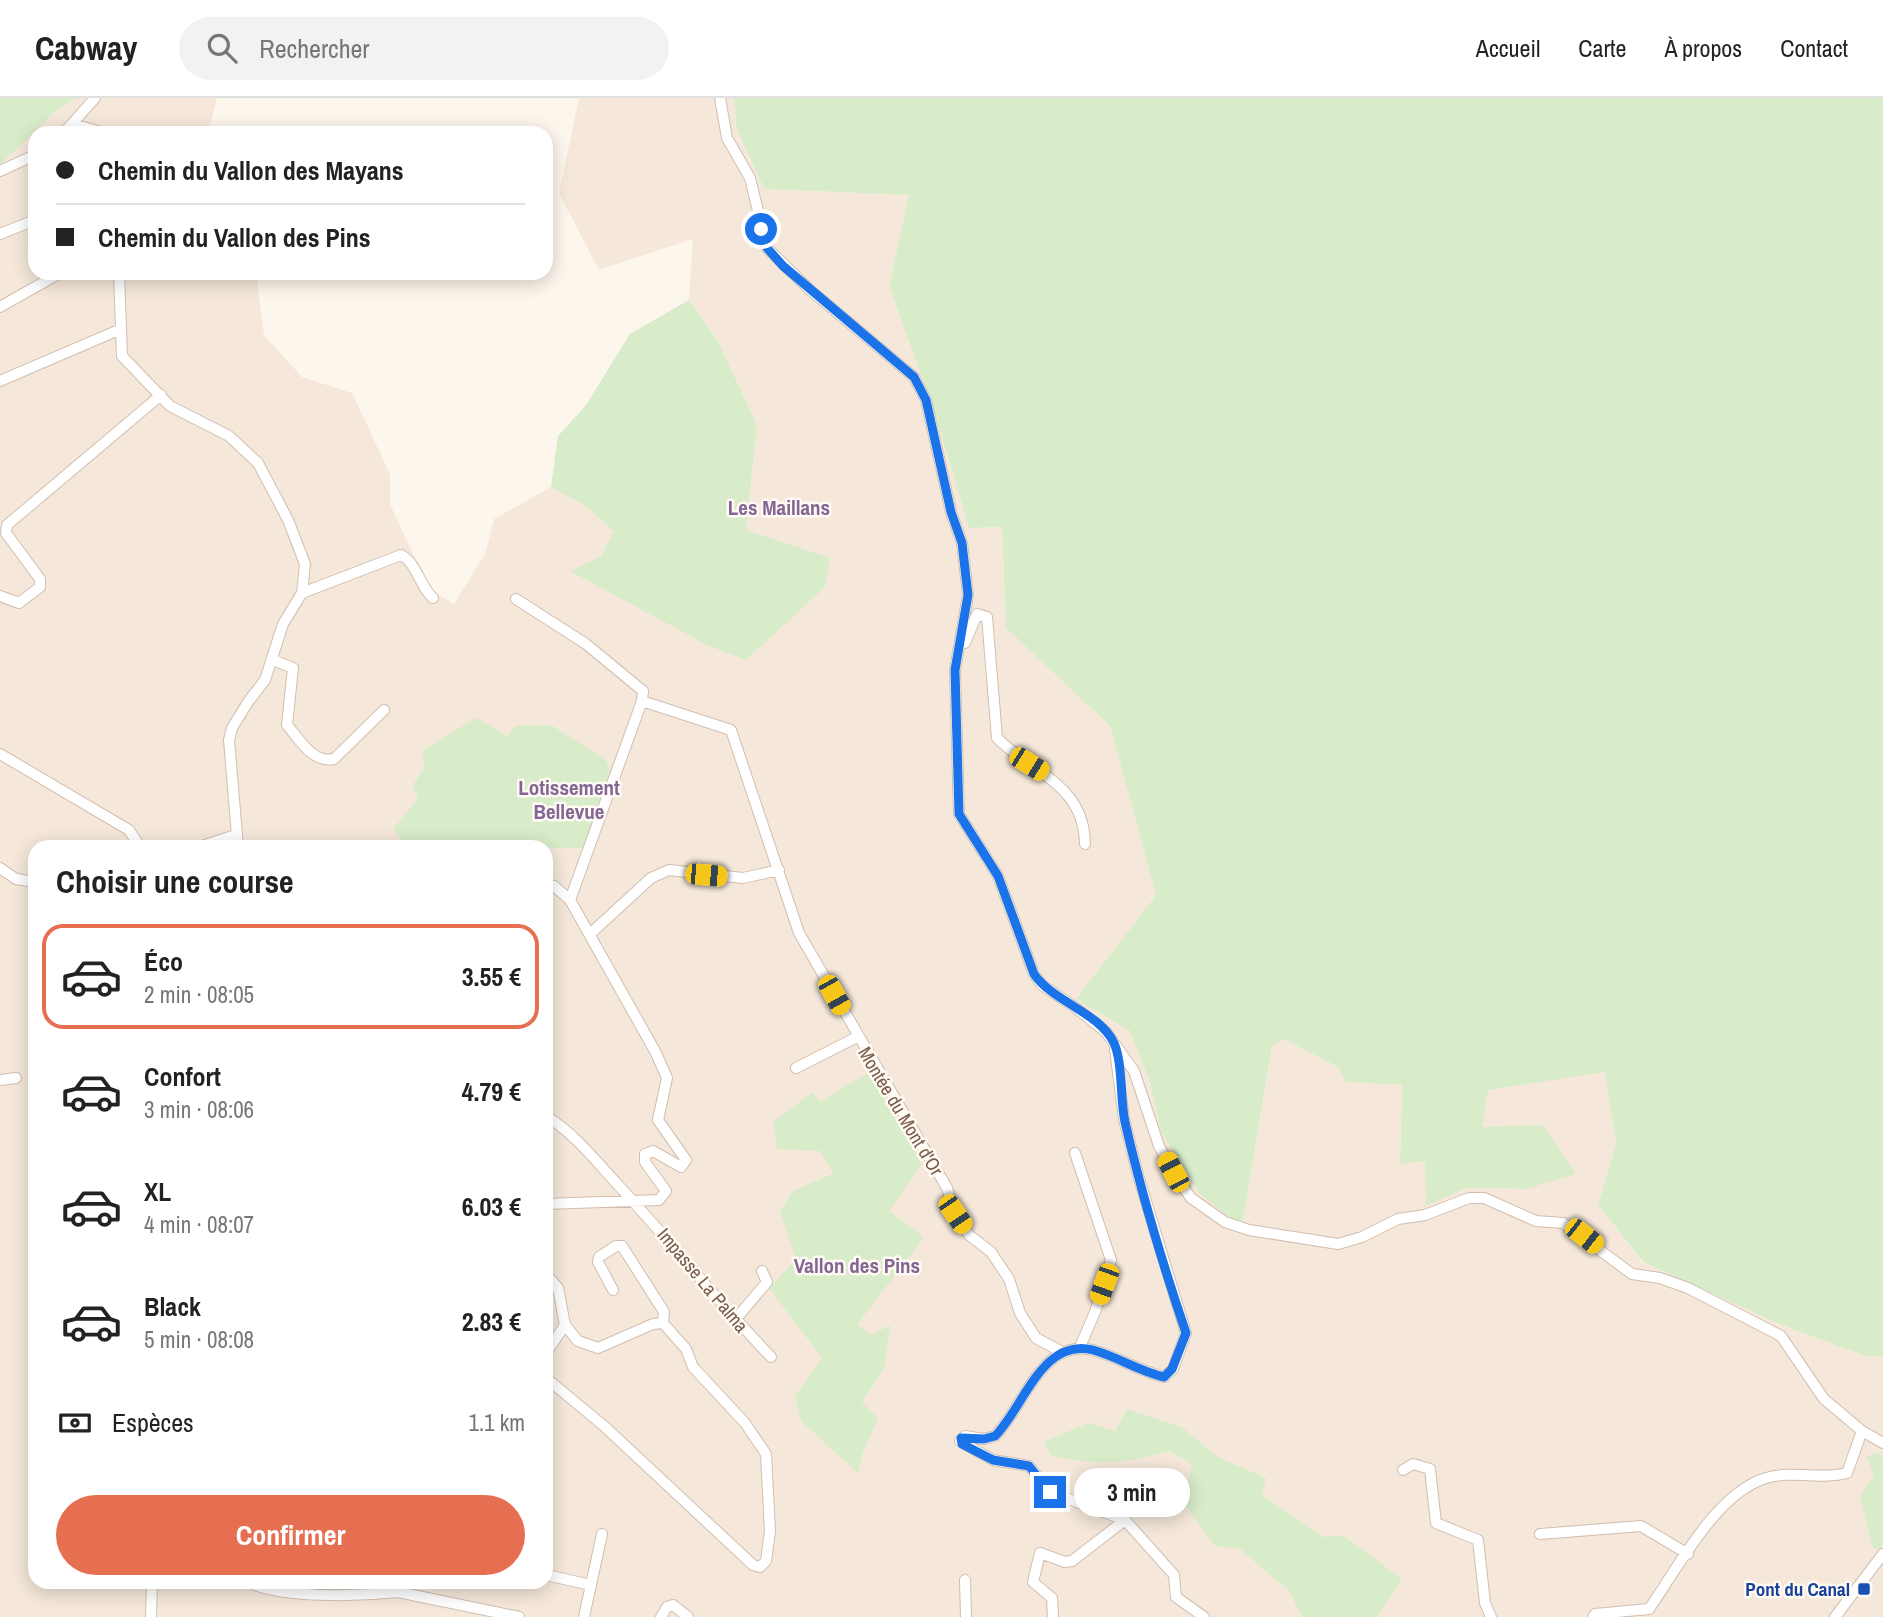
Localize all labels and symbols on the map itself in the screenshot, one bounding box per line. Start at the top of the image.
route start [745,213,777,245]
district label: Les Maillans [728,493,830,522]
car [1006,744,1053,784]
district label: Lotissement Bellevue [518,773,620,826]
car [685,863,728,887]
car [815,972,854,1018]
street label: Montée du Mont d'Or [852,1042,950,1181]
car [1154,1149,1193,1195]
car [935,1191,976,1237]
car [1561,1215,1608,1257]
street label: Impasse La Palma [652,1222,755,1338]
district label: Vallon des Pins [794,1251,920,1280]
car [1087,1261,1122,1307]
callout: 3 min [1074,1468,1190,1516]
route end [1034,1476,1066,1508]
place label: Pont du Canal [1745,1576,1850,1602]
marker: Pont du Canal [1856,1581,1872,1597]

